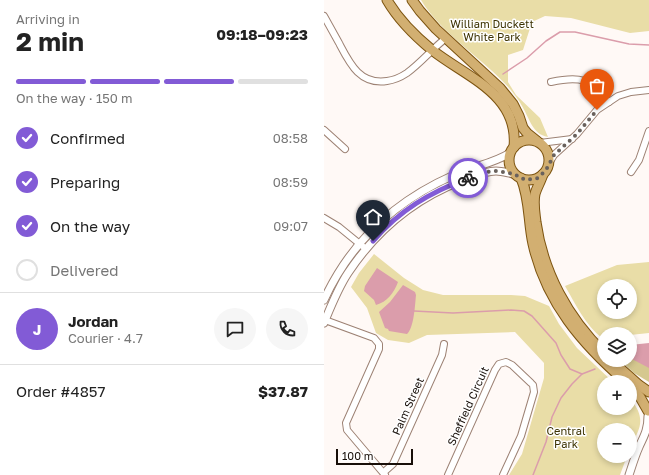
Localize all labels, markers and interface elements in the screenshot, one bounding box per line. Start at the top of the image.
text: Arriving in [16,11,80,27]
park label: William Duckett White Park [450,17,534,43]
text: 09:18–09:23 [216,25,308,43]
text: 2 min [16,26,84,57]
pin [580,69,614,110]
icon: bag [586,75,608,97]
text: On the way · 150 m [16,90,133,106]
icon: check [16,127,38,149]
text: Confirmed [50,129,125,147]
text: 08:58 [273,130,308,146]
courier [448,158,488,198]
icon: bike [457,167,479,189]
icon: check [16,171,38,193]
text: Preparing [50,173,120,191]
text: 08:59 [273,174,308,190]
pin [356,200,390,241]
icon: home [362,206,384,228]
icon: check [16,215,38,237]
text: On the way [50,217,130,235]
text: 09:07 [273,218,308,234]
text: Delivered [50,261,118,279]
map controls [597,279,637,463]
button: locate [597,279,637,319]
button: chat [214,308,256,350]
button: phone [266,308,308,350]
text: Jordan [68,312,118,330]
text: J [33,320,41,338]
button: layers [597,327,637,367]
text: Courier · 4.7 [68,330,143,346]
street label: Sheffield Circuit [444,364,491,447]
street label: Palm Street [389,375,426,437]
button: + [597,375,637,415]
text: Order #4857 [16,382,105,400]
text: $37.87 [258,382,308,400]
button: − [597,423,637,463]
park label: Central Park [547,424,586,450]
scale bar [336,447,413,466]
text: 100 m [342,449,373,462]

